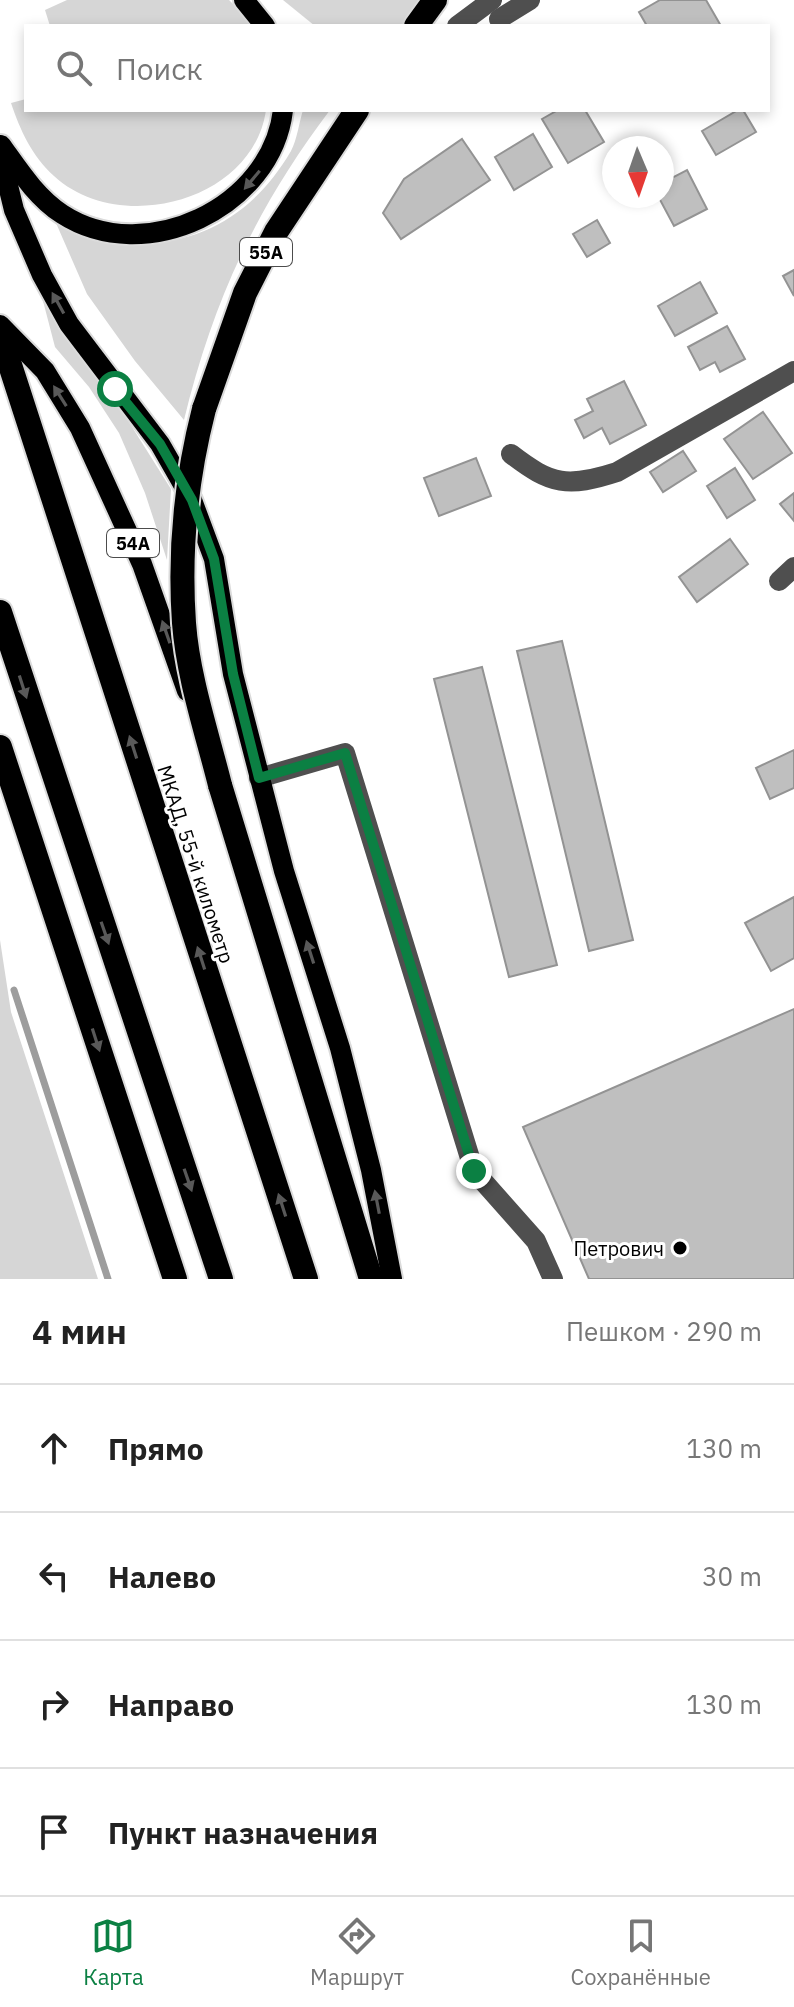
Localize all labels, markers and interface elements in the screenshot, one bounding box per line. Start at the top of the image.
search box [24,24,770,112]
icon: search [52,46,96,90]
text: Поиск [116,49,203,88]
north arrow [602,136,674,208]
one-way arrow [244,169,261,189]
road number: 55А [240,238,292,266]
one-way arrow [51,292,65,314]
route start [97,371,133,407]
one-way arrow [54,385,68,407]
road number: 54А [107,529,159,557]
one-way arrow [160,620,172,644]
one-way arrow [17,675,29,699]
one-way arrow [126,734,139,758]
street label: МКАД, 55-й километр [151,761,241,967]
one-way arrow [100,922,112,946]
one-way arrow [303,939,315,963]
one-way arrow [195,945,207,969]
one-way arrow [90,1028,102,1052]
route end [456,1153,492,1189]
one-way arrow [182,1168,194,1192]
one-way arrow [370,1190,383,1215]
one-way arrow [275,1193,287,1217]
place label: Петрович [574,1235,664,1262]
marker: Петрович [671,1239,689,1257]
text: 4 мин [32,1309,127,1353]
text: Пешком · 290 m [566,1314,762,1348]
icon: ahead [32,1426,76,1470]
text: Прямо [108,1429,204,1468]
text: 130 m [686,1431,762,1465]
icon: left [32,1554,76,1598]
text: Налево [108,1557,216,1596]
text: 30 m [702,1559,762,1593]
icon: right [32,1682,76,1726]
text: Направо [108,1685,234,1724]
text: 130 m [686,1687,762,1721]
icon: arrive [32,1810,76,1854]
text: Пункт назначения [108,1813,378,1852]
tab: Карта [83,1914,144,1991]
tab: Маршрут [310,1914,404,1991]
tab: Сохранённые [571,1914,711,1991]

